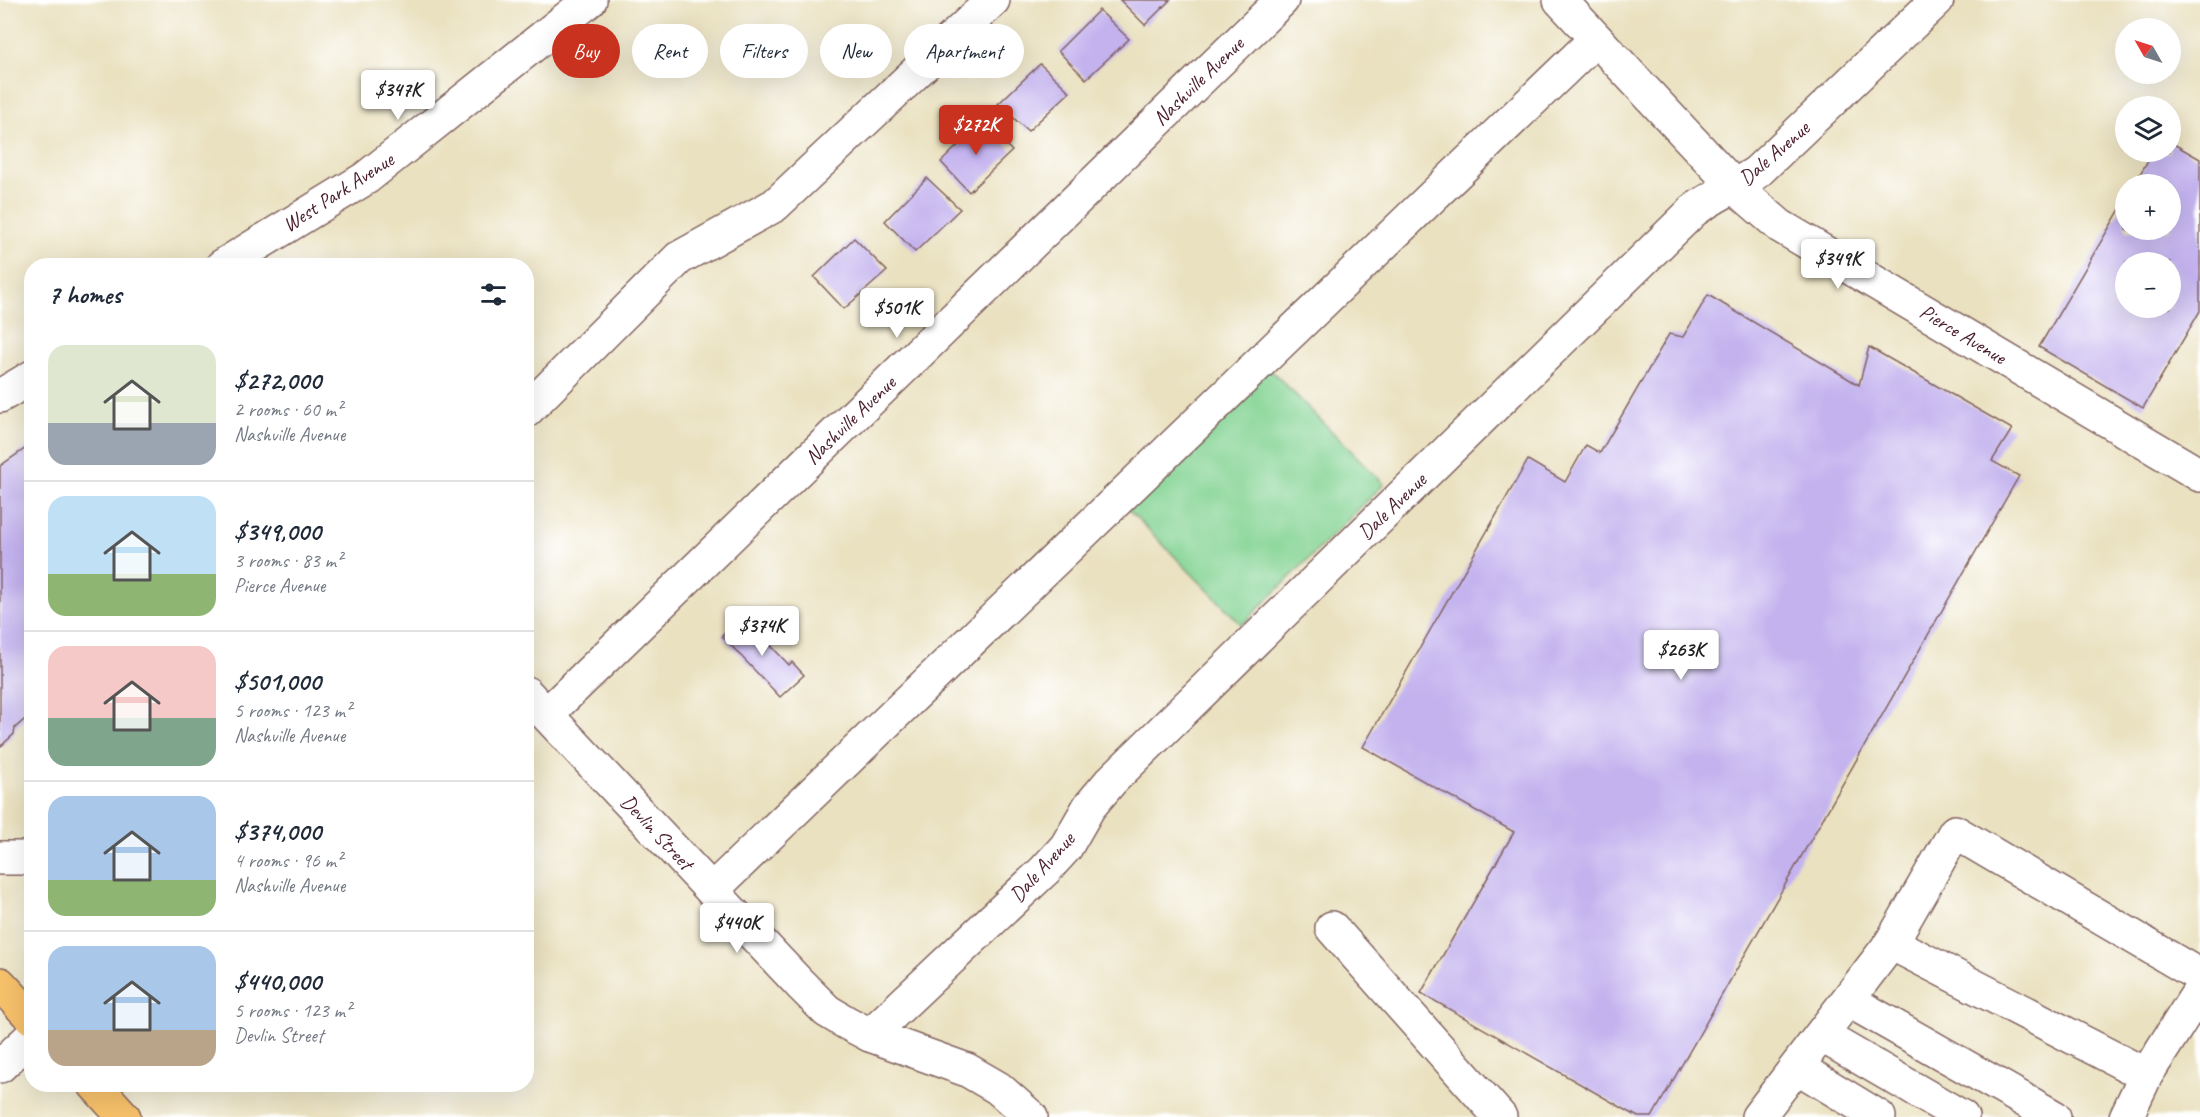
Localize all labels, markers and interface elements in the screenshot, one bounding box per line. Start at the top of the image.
north arrow [2115,18,2181,84]
map controls [2115,18,2181,318]
chip: Buy [552,24,620,78]
chip: Rent [632,24,708,78]
chip: Filters [720,24,808,78]
chip: New [820,24,892,78]
chip: Apartment [904,24,1024,78]
street label: Nashville Avenue [1147,30,1250,131]
pin: $347K [356,70,440,121]
text: $347K [375,77,421,102]
button: layers [2115,96,2181,162]
pin: $272K [934,105,1018,156]
text: $272K [953,112,999,137]
street label: Dale Avenue [1733,114,1816,191]
street label: West Park Avenue [278,146,399,238]
button: + [2115,174,2181,240]
pin: $349K [1796,239,1880,290]
text: $349K [1815,246,1861,271]
button: − [2115,252,2181,318]
text: 7 homes [48,278,121,311]
icon: filters [477,278,510,311]
pin: $501K [855,288,939,339]
text: $501K [874,295,920,320]
street label: Pierce Avenue [1915,298,2012,370]
text: $272,000 [234,364,321,397]
icon: home [96,369,168,441]
street label: Nashville Avenue [799,369,902,470]
text: 2 rooms · 60 m² [234,397,342,422]
text: Nashville Avenue [234,422,345,447]
street label: Dale Avenue [1352,466,1432,545]
text: $349,000 [234,515,321,548]
icon: home [96,520,168,592]
text: 3 rooms · 83 m² [234,548,342,573]
text: Pierce Avenue [234,573,325,598]
pin: $374K [720,606,804,657]
text: $374K [739,613,785,638]
pin: $263K [1639,630,1723,681]
text: $263K [1658,637,1704,662]
text: $501,000 [234,665,321,698]
icon: home [96,670,168,742]
text: 5 rooms · 123 m² [234,698,351,723]
text: Nashville Avenue [234,723,345,748]
street label: Devlin Street [615,789,701,877]
text: $374,000 [234,815,321,848]
icon: home [96,820,168,892]
street label: Dale Avenue [1004,826,1081,907]
text: 4 rooms · 96 m² [234,848,342,873]
text: Nashville Avenue [234,873,345,898]
pin: $440K [695,903,779,954]
text: $440K [714,910,760,935]
text: $440,000 [234,965,321,998]
icon: home [96,970,168,1042]
text: 5 rooms · 123 m² [234,998,351,1023]
text: Devlin Street [234,1023,323,1048]

